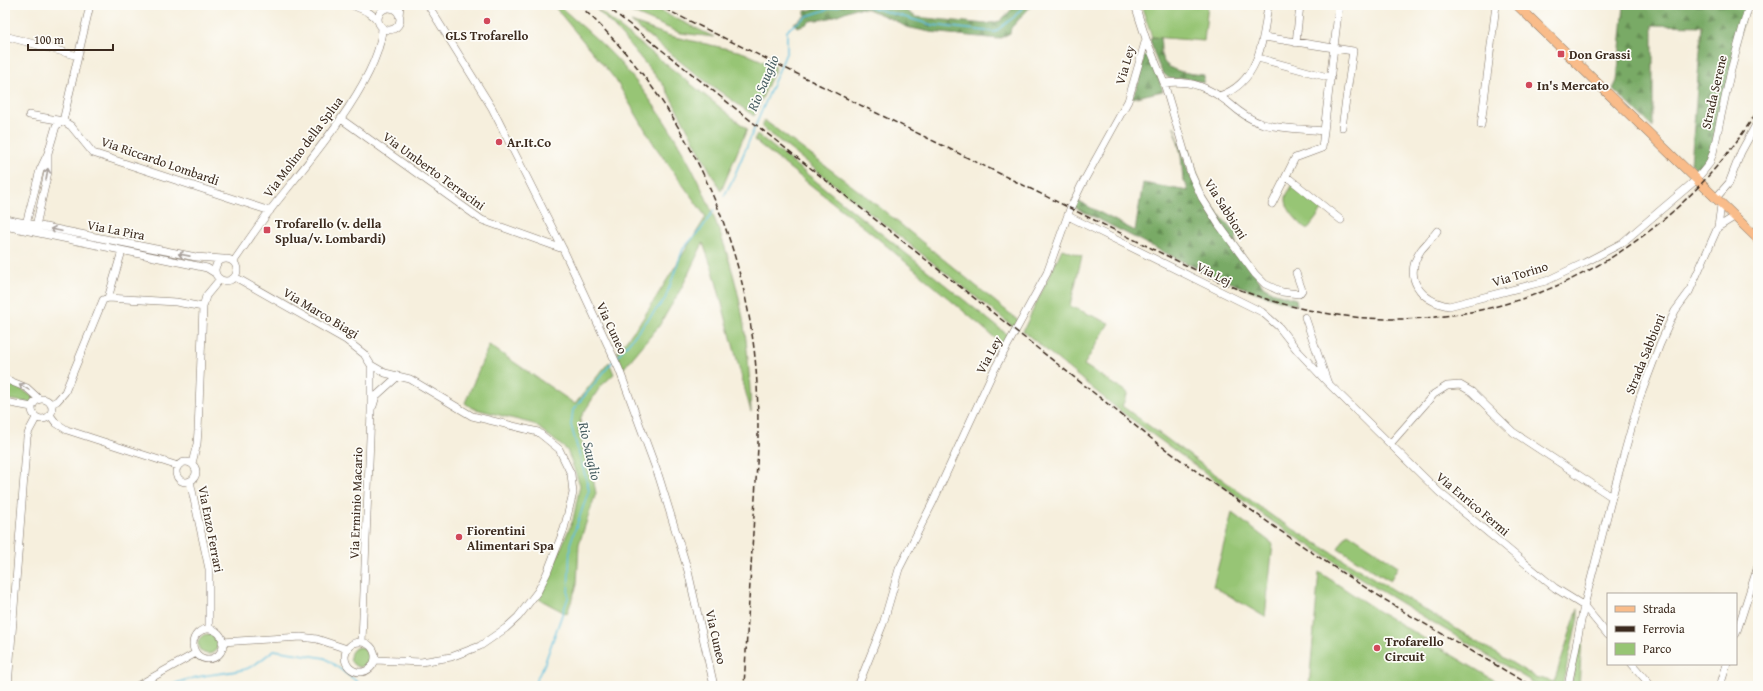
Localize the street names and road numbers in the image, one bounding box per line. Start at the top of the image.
street label: Via Ley [1110,43,1140,87]
street label: Strada Serene [1696,53,1732,131]
street label: Via Molino della Splua [259,92,348,201]
street label: Via Umberto Terracini [379,127,489,215]
street label: Via Riccardo Lombardi [98,132,222,190]
street label: Via Sabbioni [1200,175,1252,243]
street label: Via La Pira [85,215,147,245]
street label: Via Torino [1490,256,1551,291]
street label: Via Lej [1193,257,1235,291]
street label: Via Marco Biagi [279,283,363,343]
street label: Via Cuneo [592,299,632,357]
street label: Strada Sabbioni [1620,311,1670,397]
street label: Via Ley [971,332,1007,377]
street label: Via Erminio Macario [345,446,367,559]
street label: Via Enrico Fermi [1432,468,1514,541]
street label: Via Enzo Ferrari [193,484,229,574]
street label: Via Cuneo [701,608,732,666]

